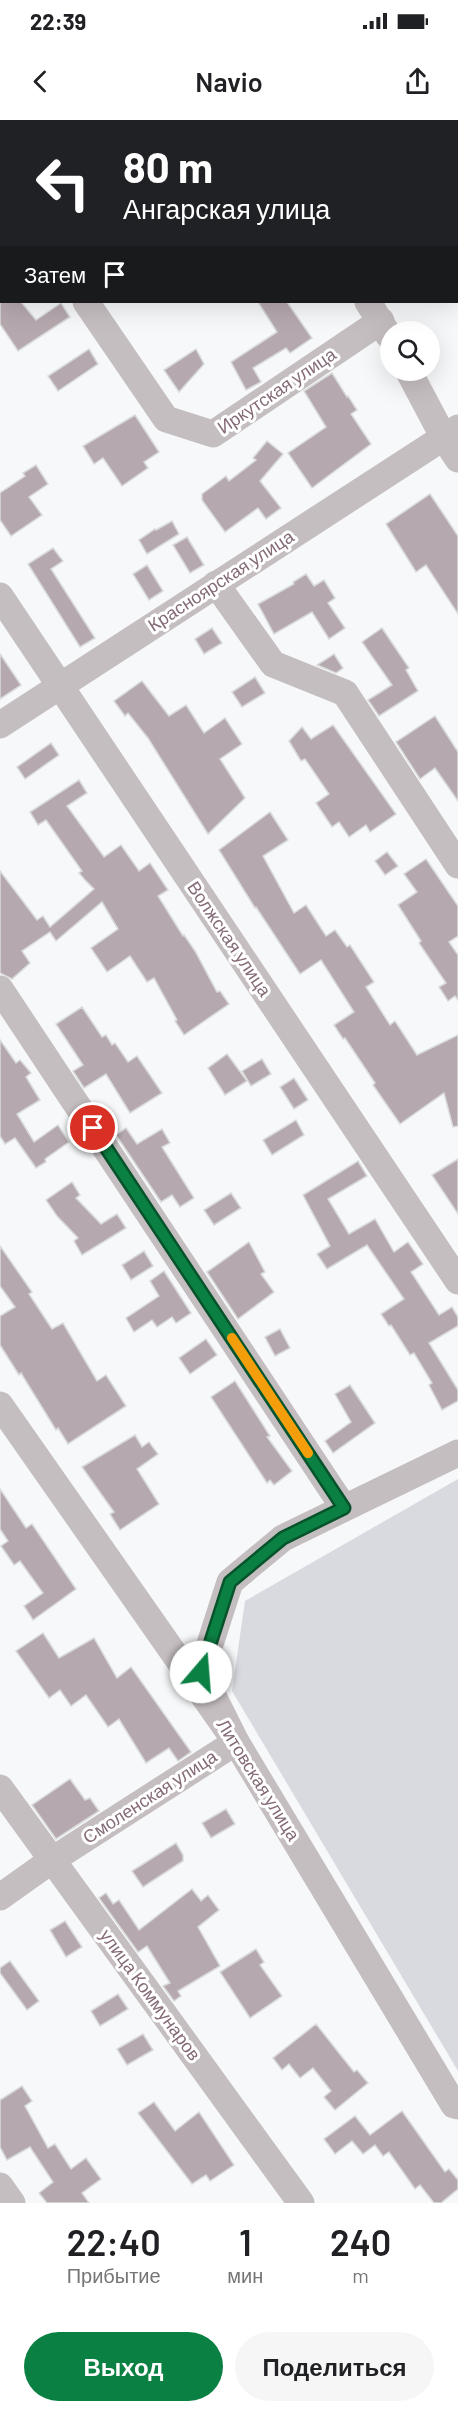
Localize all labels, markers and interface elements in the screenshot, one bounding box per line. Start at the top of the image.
text: 22:39 [30,8,86,34]
icon: back [24,65,57,98]
text: Navio [195,65,263,97]
icon: share [401,65,434,98]
text: 80 m [123,141,213,191]
icon: left [24,144,102,222]
text: Ангарская улица [123,192,330,224]
icon: arrive [98,258,131,291]
text: Затем [24,261,86,287]
map controls [380,321,440,381]
button: search [380,321,440,381]
street label: Иркутская улица [213,342,341,438]
street label: Красноярская улица [143,524,298,635]
street label: Волжская улица [183,877,277,1001]
pin [67,1102,118,1153]
icon: arrive [76,1111,109,1144]
position arrow [169,1640,233,1704]
street label: Литовская улица [213,1715,306,1845]
street label: Смоленская улица [78,1744,222,1848]
street label: улица Коммунаров [96,1924,206,2064]
text: 22:40 [67,2220,161,2263]
text: 1 [239,2220,252,2263]
text: 240 [330,2220,391,2263]
text: Прибытие [67,2263,161,2287]
text: мин [227,2263,263,2287]
text: m [352,2263,369,2287]
button: Выход [24,2332,223,2401]
button: Поделиться [235,2332,434,2401]

